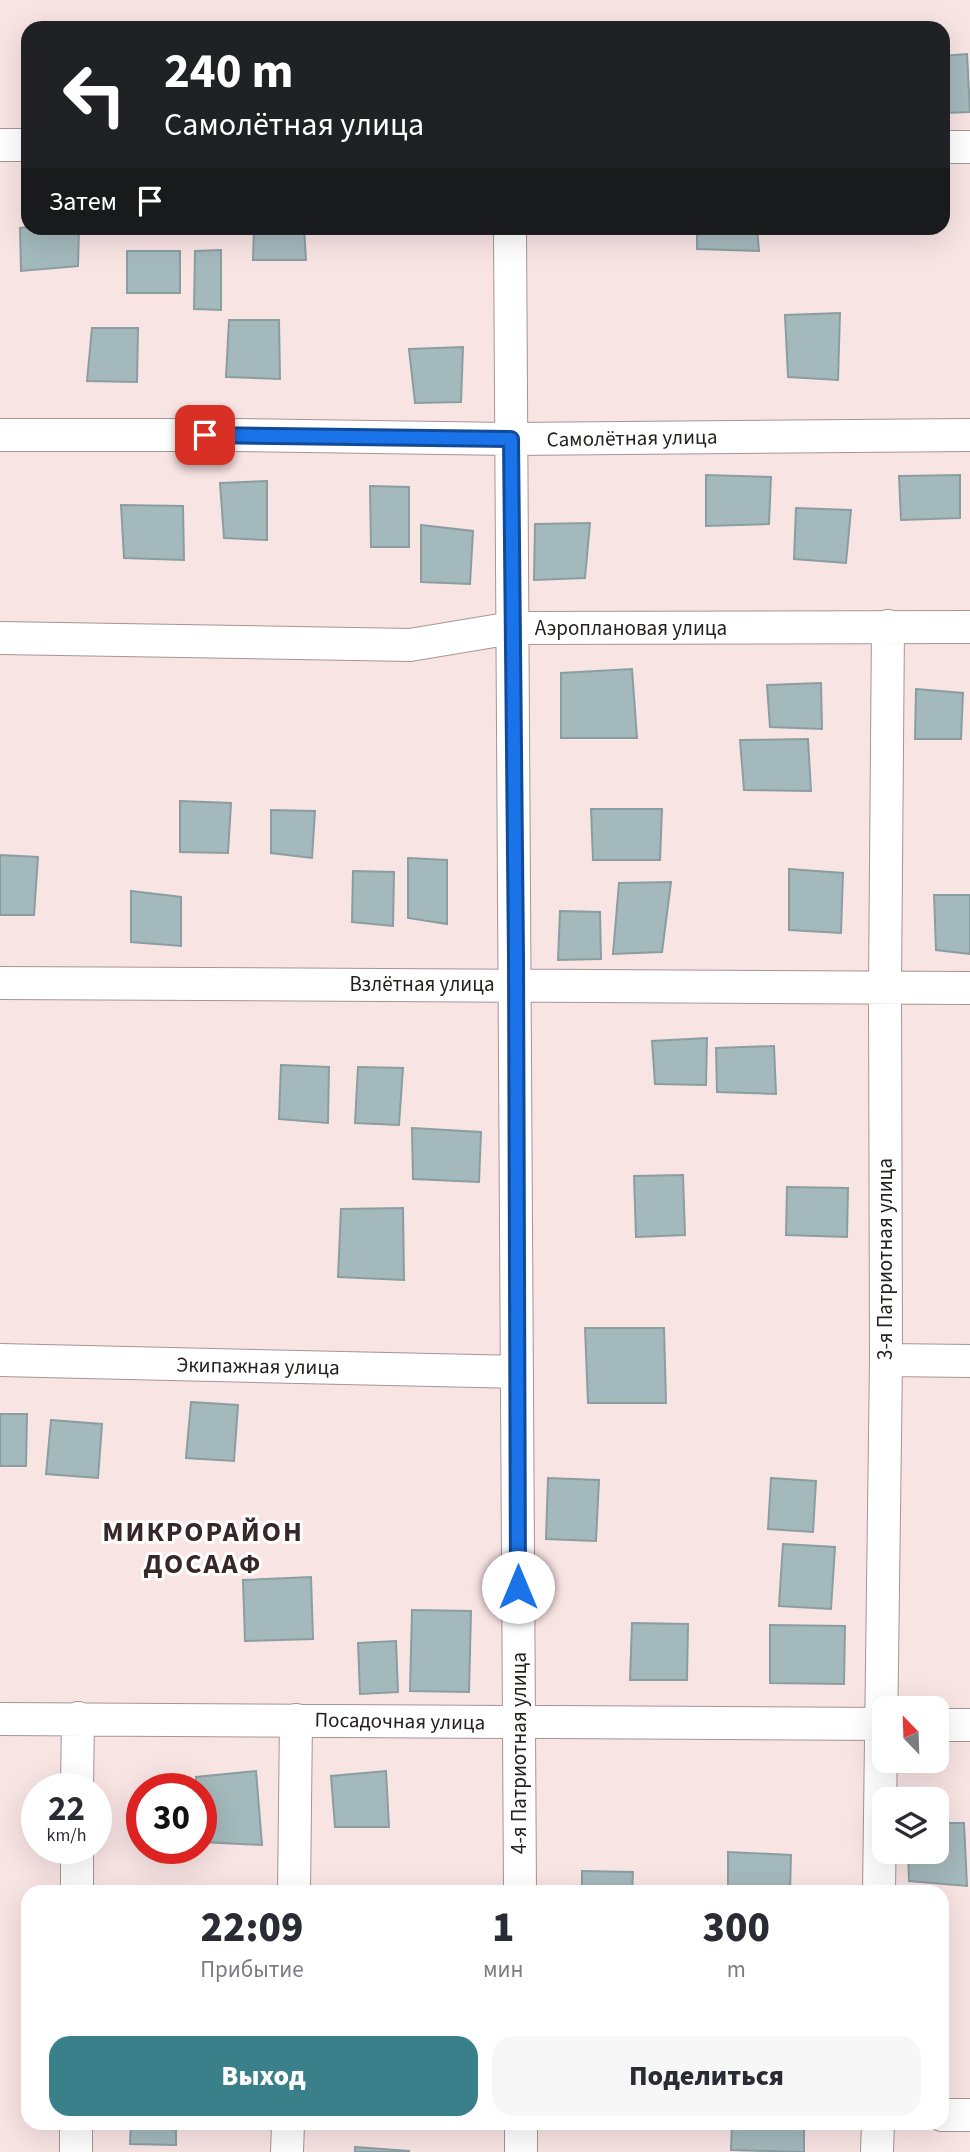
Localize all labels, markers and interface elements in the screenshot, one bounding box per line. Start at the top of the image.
text: 240 m [164,37,293,107]
icon: left [49,49,140,140]
text: Самолётная улица [164,102,424,148]
icon: arrive [131,182,169,220]
text: Затем [49,183,117,220]
pin [175,405,235,465]
icon: arrive [186,416,224,454]
street label: Самолётная улица [546,422,718,454]
street label: Аэроплановая улица [535,613,727,643]
street label: Взлётная улица [349,969,495,999]
street label: 3-я Патриотная улица [870,1158,900,1360]
street label: Экипажная улица [176,1350,340,1382]
district label: МИКРОРАЙОН ДОСААФ [102,1512,304,1584]
position arrow [481,1550,555,1624]
street label: 4-я Патриотная улица [504,1652,534,1854]
north arrow [872,1696,948,1773]
map controls [872,1696,949,1864]
street label: Посадочная улица [314,1705,486,1737]
speed limit sign: 30 [126,1773,217,1864]
text: 22 [48,1784,85,1834]
button: layers [872,1787,949,1864]
text: km/h [47,1823,86,1848]
text: 22:09 [201,1898,303,1958]
text: 1 [492,1898,514,1958]
text: 300 [703,1898,770,1958]
text: Прибытие [200,1953,304,1986]
text: мин [483,1953,523,1986]
text: m [727,1953,746,1986]
button: Выход [49,2036,478,2116]
button: Поделиться [492,2036,921,2116]

